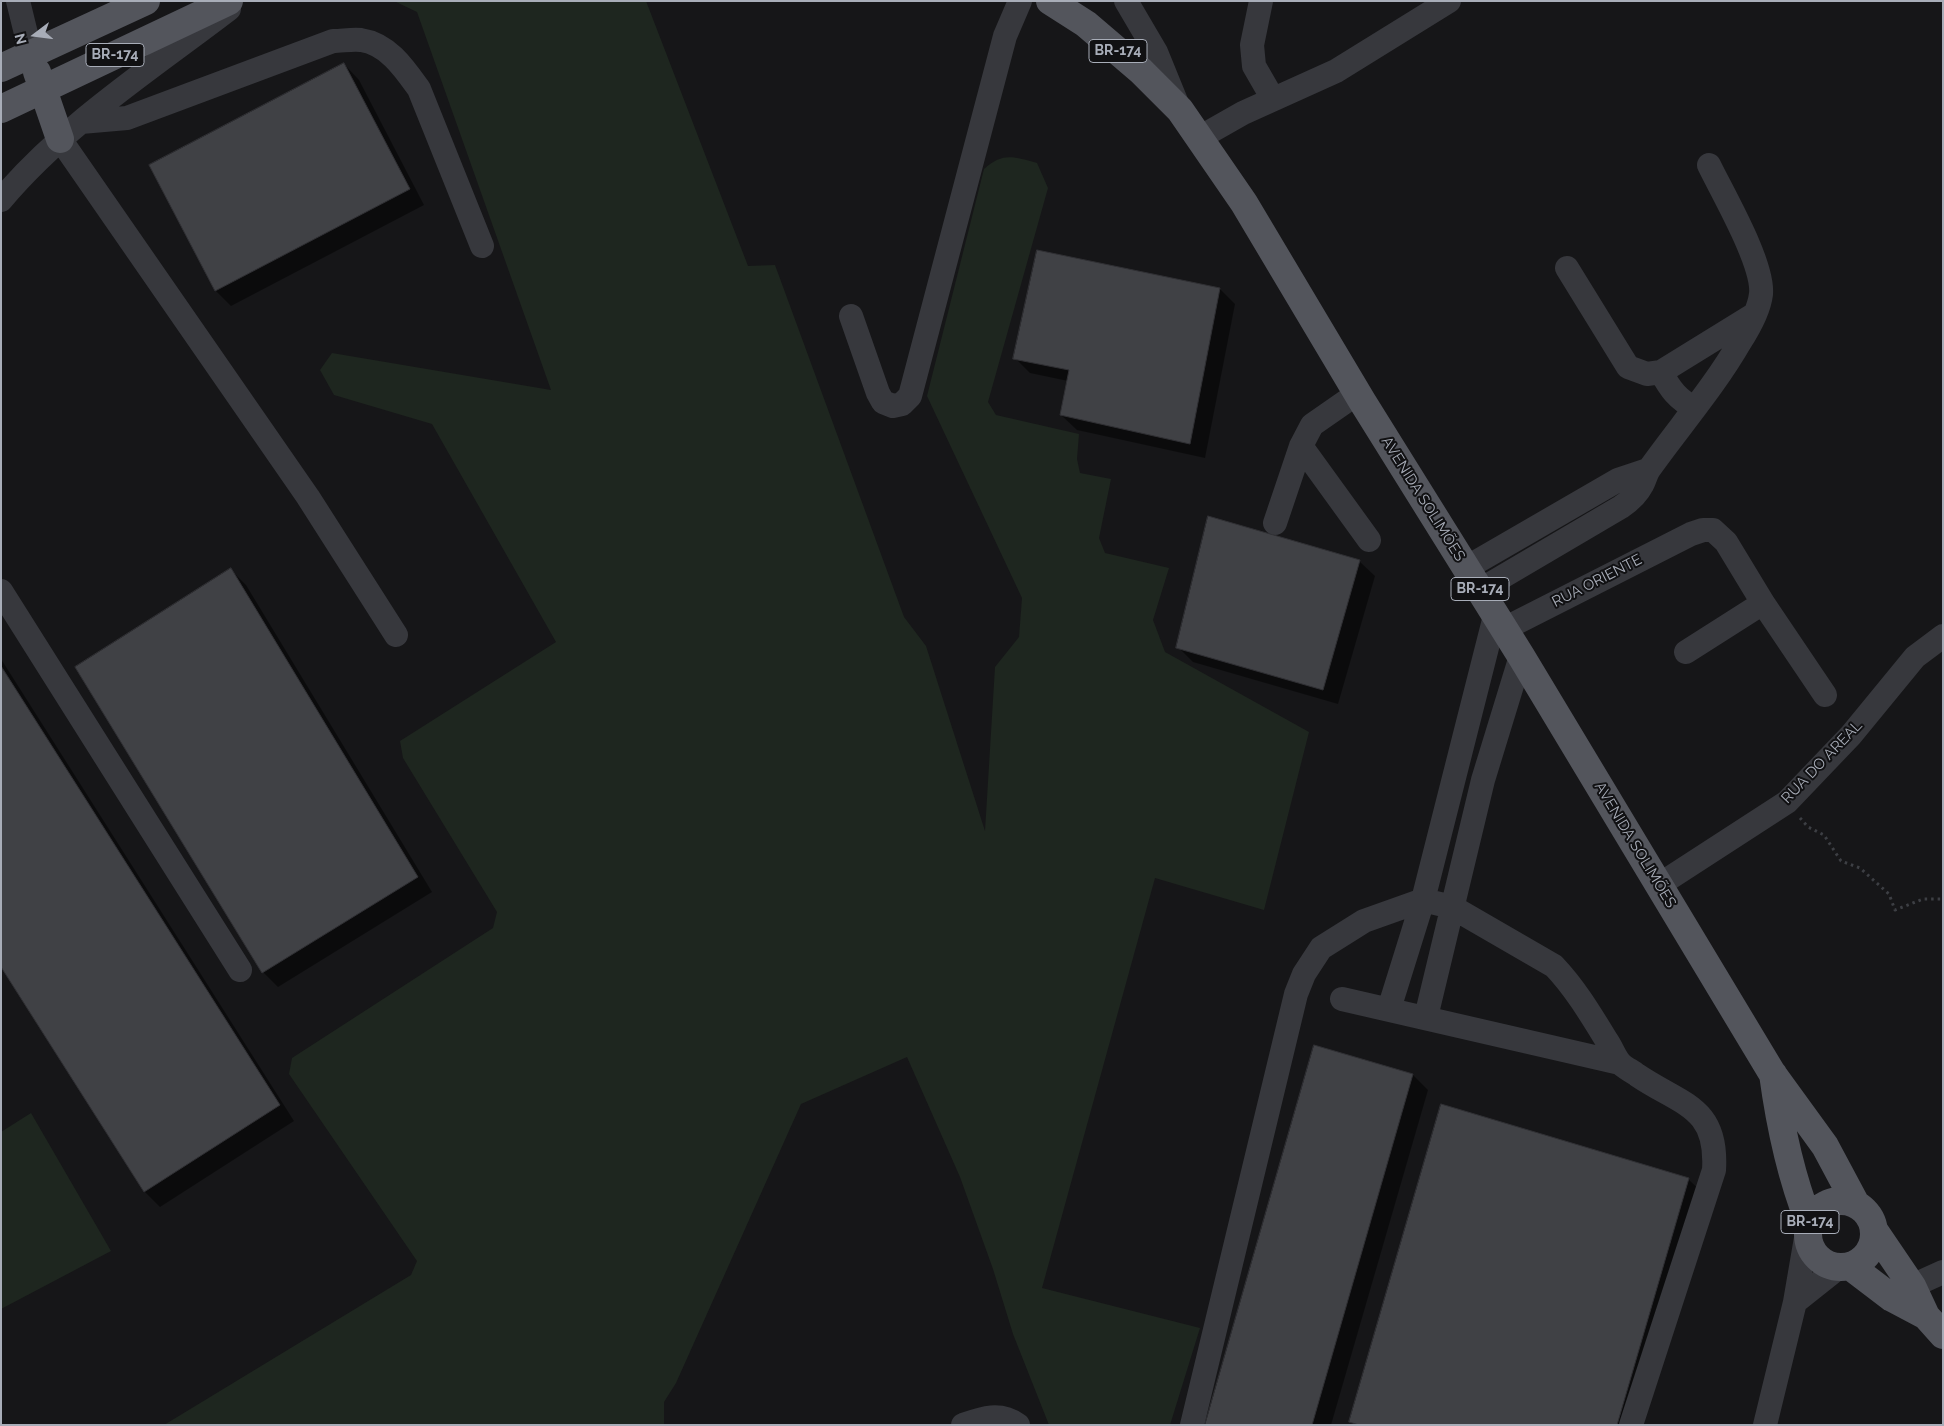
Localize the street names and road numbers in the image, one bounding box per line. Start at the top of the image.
road number: BR-174 [1089,40,1147,62]
road number: BR-174 [86,44,144,66]
street label: AVENIDA SOLIMÕES [1377,433,1469,565]
street label: RUA ORIENTE [1549,551,1645,611]
road number: BR-174 [1451,578,1509,600]
street label: RUA DO AREAL [1778,717,1866,807]
street label: AVENIDA SOLIMÕES [1590,779,1680,911]
road number: BR-174 [1781,1210,1839,1234]

